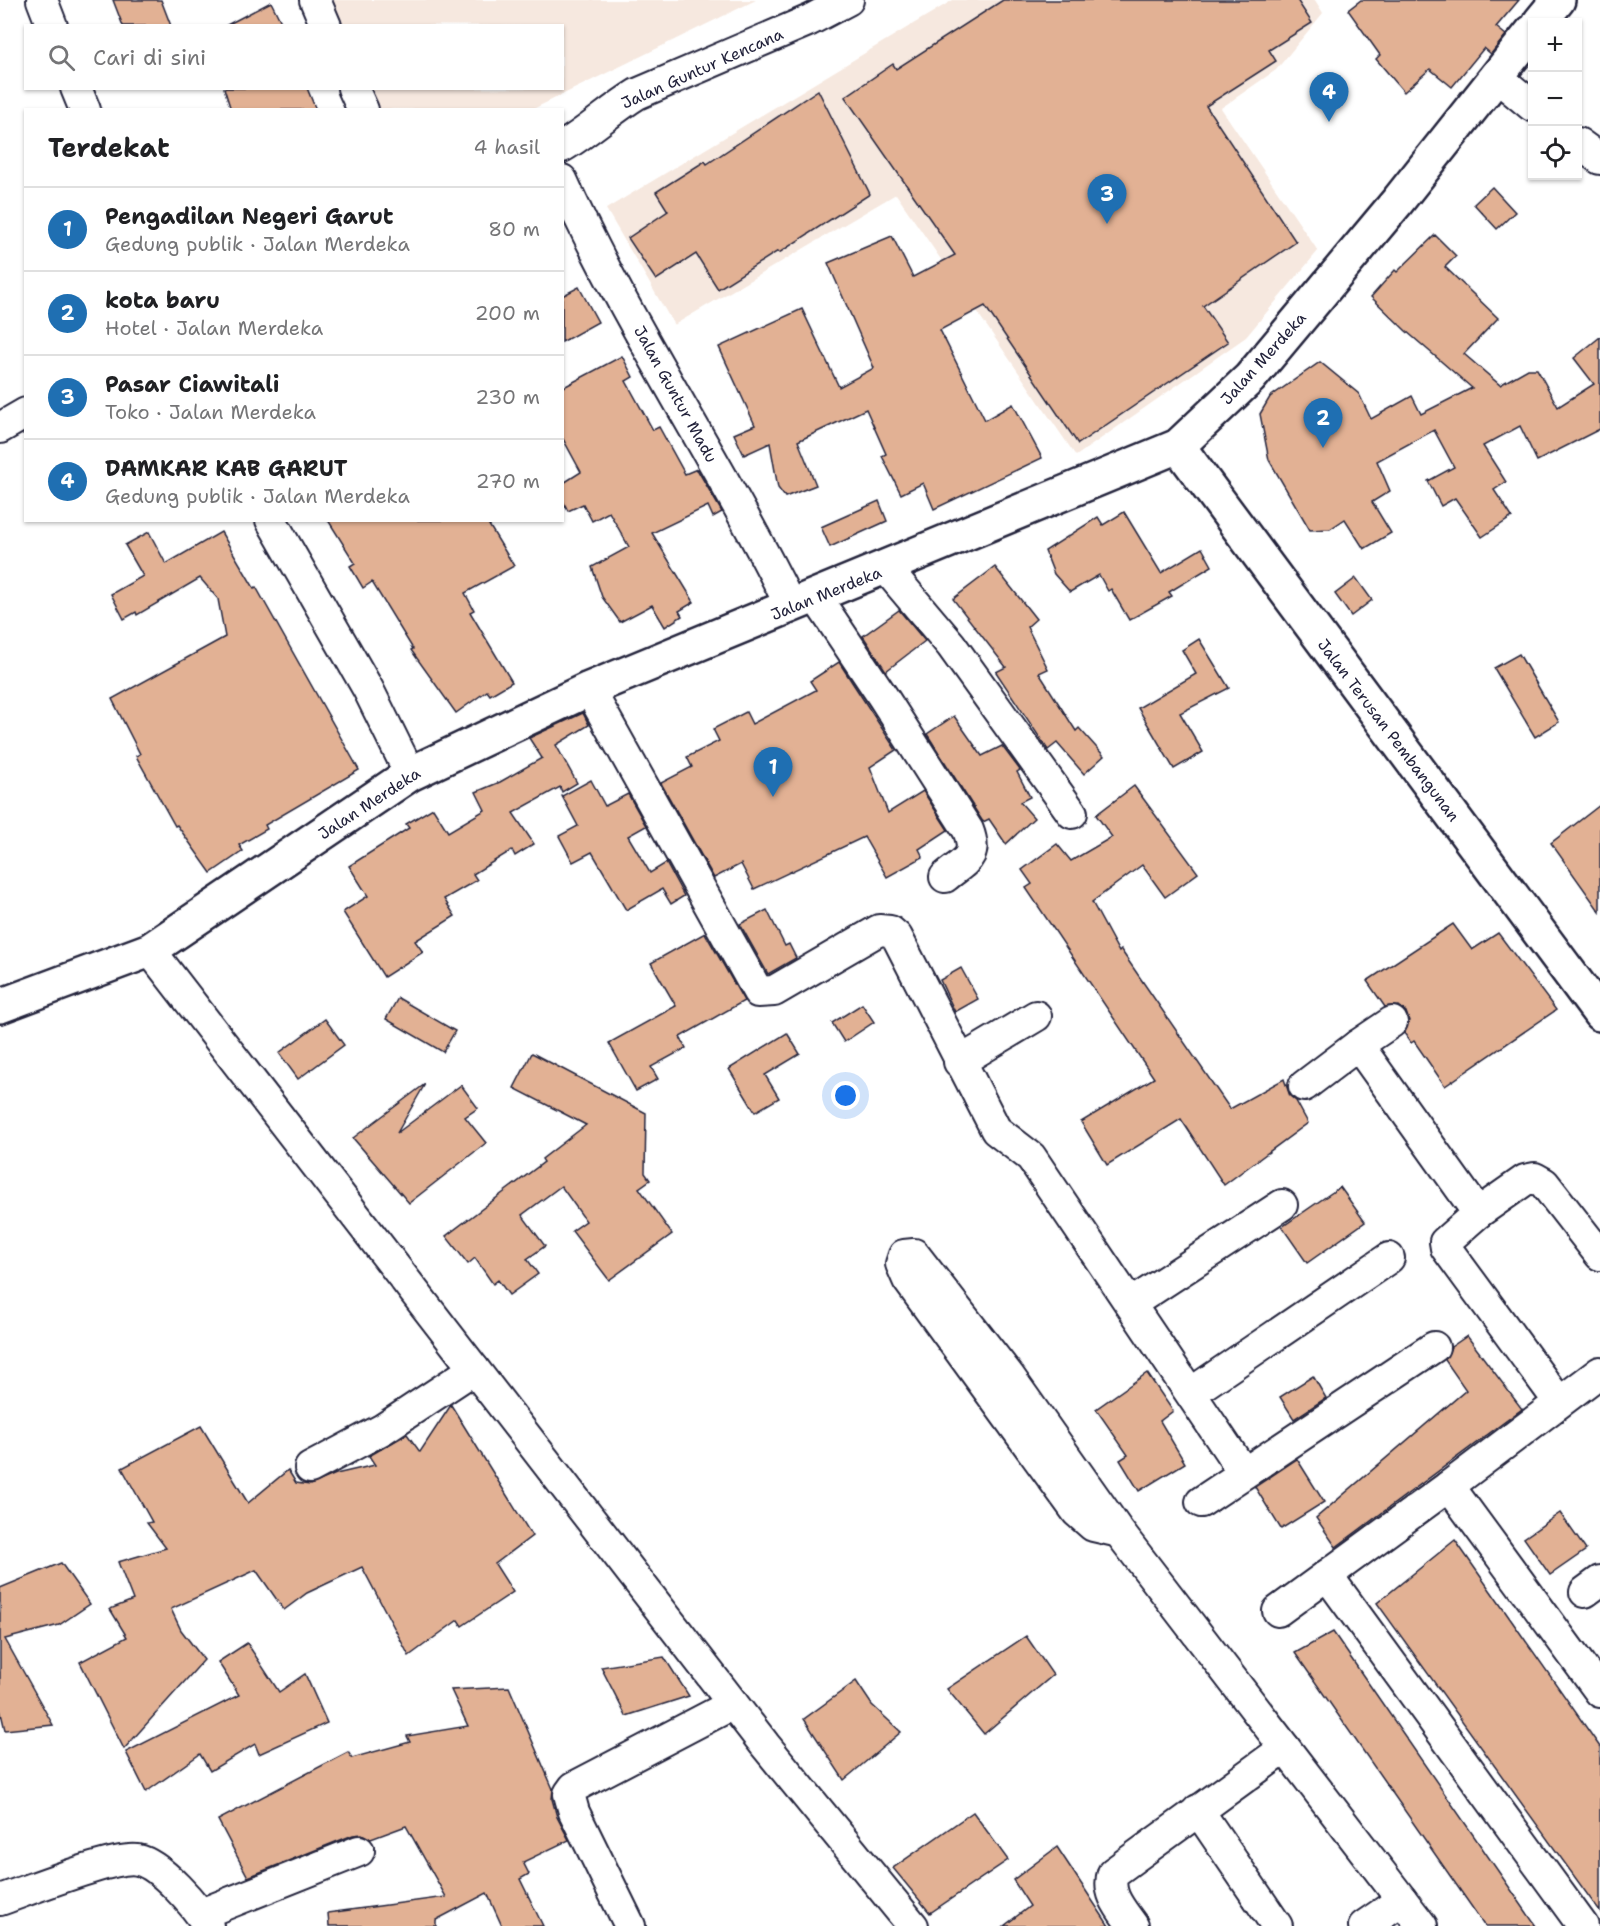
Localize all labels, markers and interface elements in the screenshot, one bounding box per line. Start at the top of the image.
map controls [1528,18,1582,180]
button: + [1528,18,1582,72]
street label: Jalan Guntur Kencana [618,23,786,114]
search box [24,24,564,90]
icon: search [45,41,78,74]
text: Cari di sini [93,43,206,72]
pin: 4 [1310,72,1348,122]
button: − [1528,72,1582,126]
button: locate [1528,126,1582,180]
text: Terdekat [48,130,170,165]
text: 4 hasil [474,134,540,160]
pin: 3 [1088,174,1126,224]
text: Pengadilan Negeri Garut [105,202,394,231]
text: 1 [63,216,72,242]
text: 80 m [488,216,540,242]
text: Gedung publik · Jalan Merdeka [105,231,410,257]
text: kota baru [105,286,220,315]
text: 2 [61,300,75,326]
text: 200 m [475,300,540,326]
street label: Jalan Merdeka [1216,308,1311,409]
text: Hotel · Jalan Merdeka [105,315,323,341]
street label: Jalan Guntur Madu [629,322,722,466]
text: Pasar Ciawitali [105,370,280,399]
text: 3 [61,384,75,410]
text: 230 m [475,384,540,410]
pin: 2 [1304,398,1342,448]
text: Toko · Jalan Merdeka [105,399,316,425]
text: DAMKAR KAB GARUT [105,454,347,483]
text: 4 [61,468,75,494]
text: 270 m [476,468,540,494]
text: Gedung publik · Jalan Merdeka [105,483,410,509]
street label: Jalan Merdeka [768,562,885,625]
street label: Jalan Terusan Pembangunan [1313,635,1464,826]
pin: 1 [754,748,792,797]
street label: Jalan Merdeka [314,763,424,844]
your location [831,1081,860,1110]

